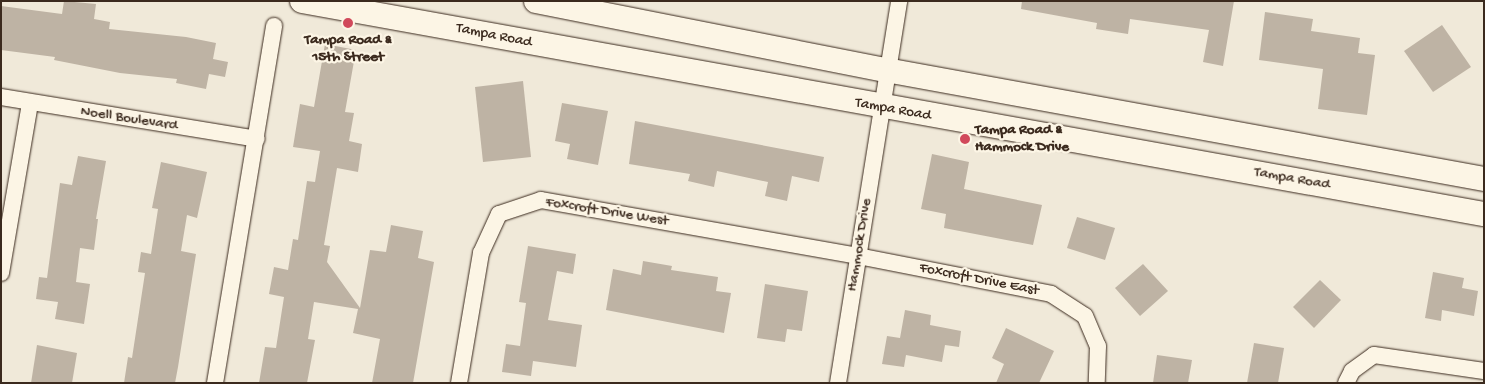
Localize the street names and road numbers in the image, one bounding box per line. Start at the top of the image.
street label: Tampa Road [455,20,533,52]
street label: Tampa Road [854,94,932,126]
street label: Noell Boulevard [79,102,179,136]
street label: Tampa Road [1253,163,1331,195]
street label: Foxcroft Drive West [544,193,670,231]
street label: Hammock Drive [844,197,876,293]
street label: Foxcroft Drive East [918,260,1040,300]

